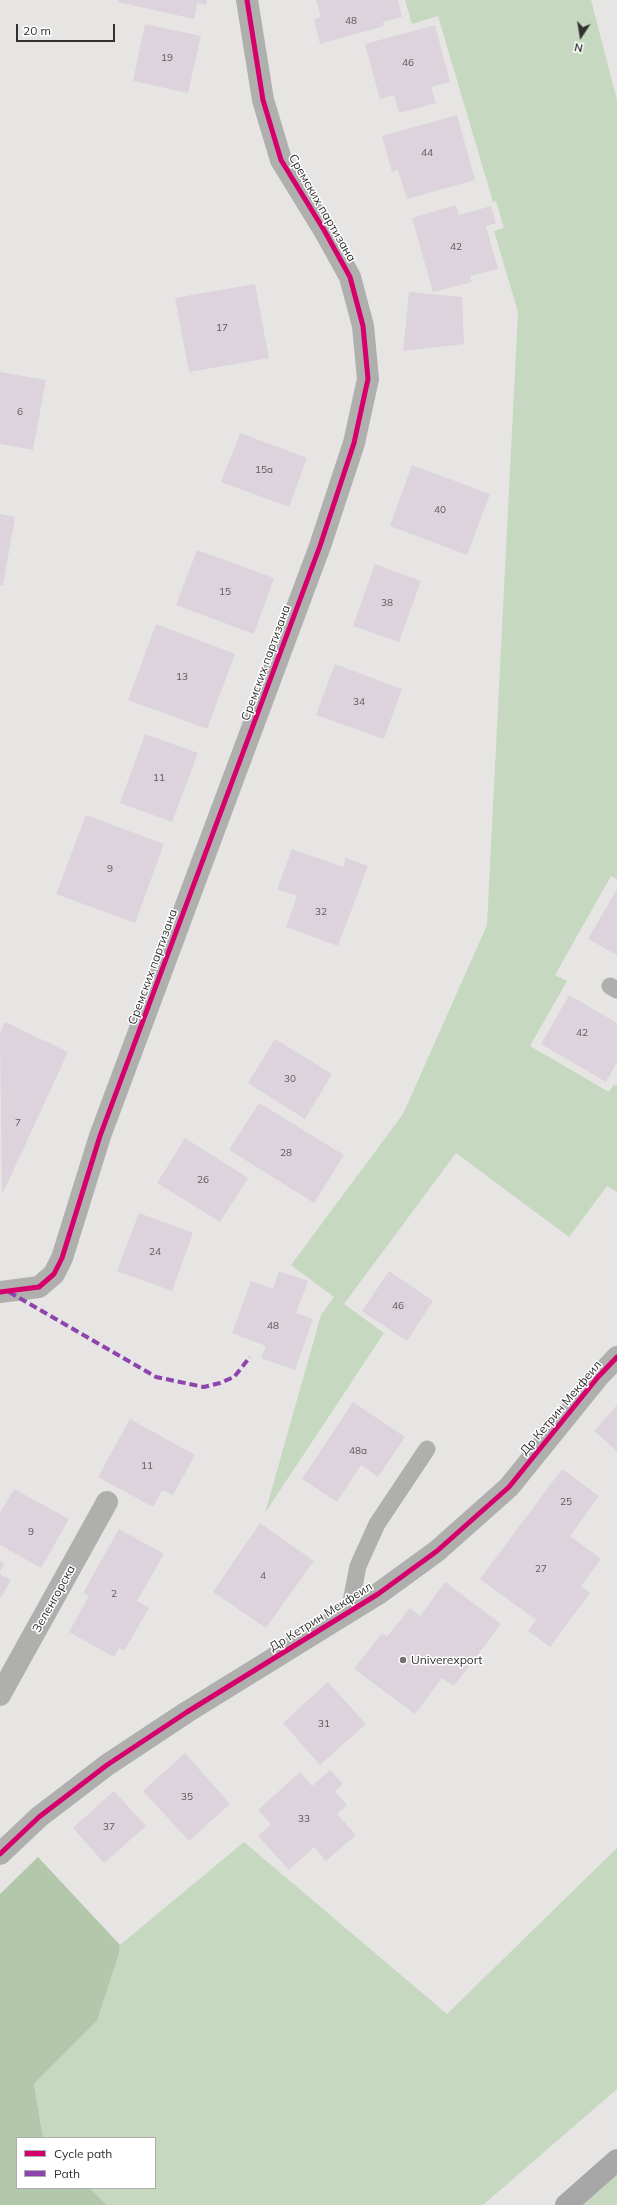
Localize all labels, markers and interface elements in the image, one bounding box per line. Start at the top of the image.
house number: 48 [345,15,357,27]
scale bar [18,16,117,42]
north arrow [561,16,601,56]
text: 20 m [23,23,51,38]
text: N [573,40,584,55]
house number: 19 [161,52,173,64]
house number: 46 [402,57,414,69]
house number: 44 [421,147,433,159]
street label: Сремских партизана [285,152,359,264]
house number: 42 [450,241,462,253]
house number: 17 [216,322,228,334]
house number: 6 [17,406,23,418]
house number: 15a [255,464,273,476]
house number: 40 [434,504,446,516]
house number: 15 [219,586,231,598]
house number: 38 [381,597,393,609]
street label: Сремских партизана [238,603,294,723]
house number: 13 [176,671,188,683]
house number: 34 [353,696,365,708]
house number: 11 [153,772,165,784]
house number: 9 [107,863,113,875]
house number: 32 [315,906,327,918]
street label: Сремских партизана [125,907,181,1027]
house number: 42 [576,1027,588,1039]
house number: 30 [284,1073,296,1085]
house number: 7 [15,1117,21,1129]
house number: 28 [280,1147,292,1159]
house number: 26 [197,1174,209,1186]
house number: 24 [149,1246,161,1258]
house number: 46 [392,1300,404,1312]
house number: 48 [267,1320,279,1332]
street label: Др Кетрин Мекфеил [517,1358,605,1458]
house number: 48a [349,1445,367,1457]
house number: 11 [141,1460,153,1472]
house number: 25 [560,1496,572,1508]
house number: 9 [28,1526,34,1538]
street label: Зеленгорска [30,1563,78,1635]
house number: 27 [535,1563,547,1575]
house number: 4 [260,1570,266,1582]
street label: Др Кетрин Мекфеил [267,1579,375,1655]
house number: 2 [111,1588,117,1600]
place label: Univerexport [411,1653,483,1667]
marker: Univerexport [398,1655,408,1665]
house number: 31 [318,1718,330,1730]
house number: 35 [181,1791,193,1803]
house number: 33 [298,1813,310,1825]
house number: 37 [103,1821,115,1833]
legend [16,2137,156,2189]
text: Cycle path [54,2146,112,2161]
text: Path [54,2166,80,2181]

